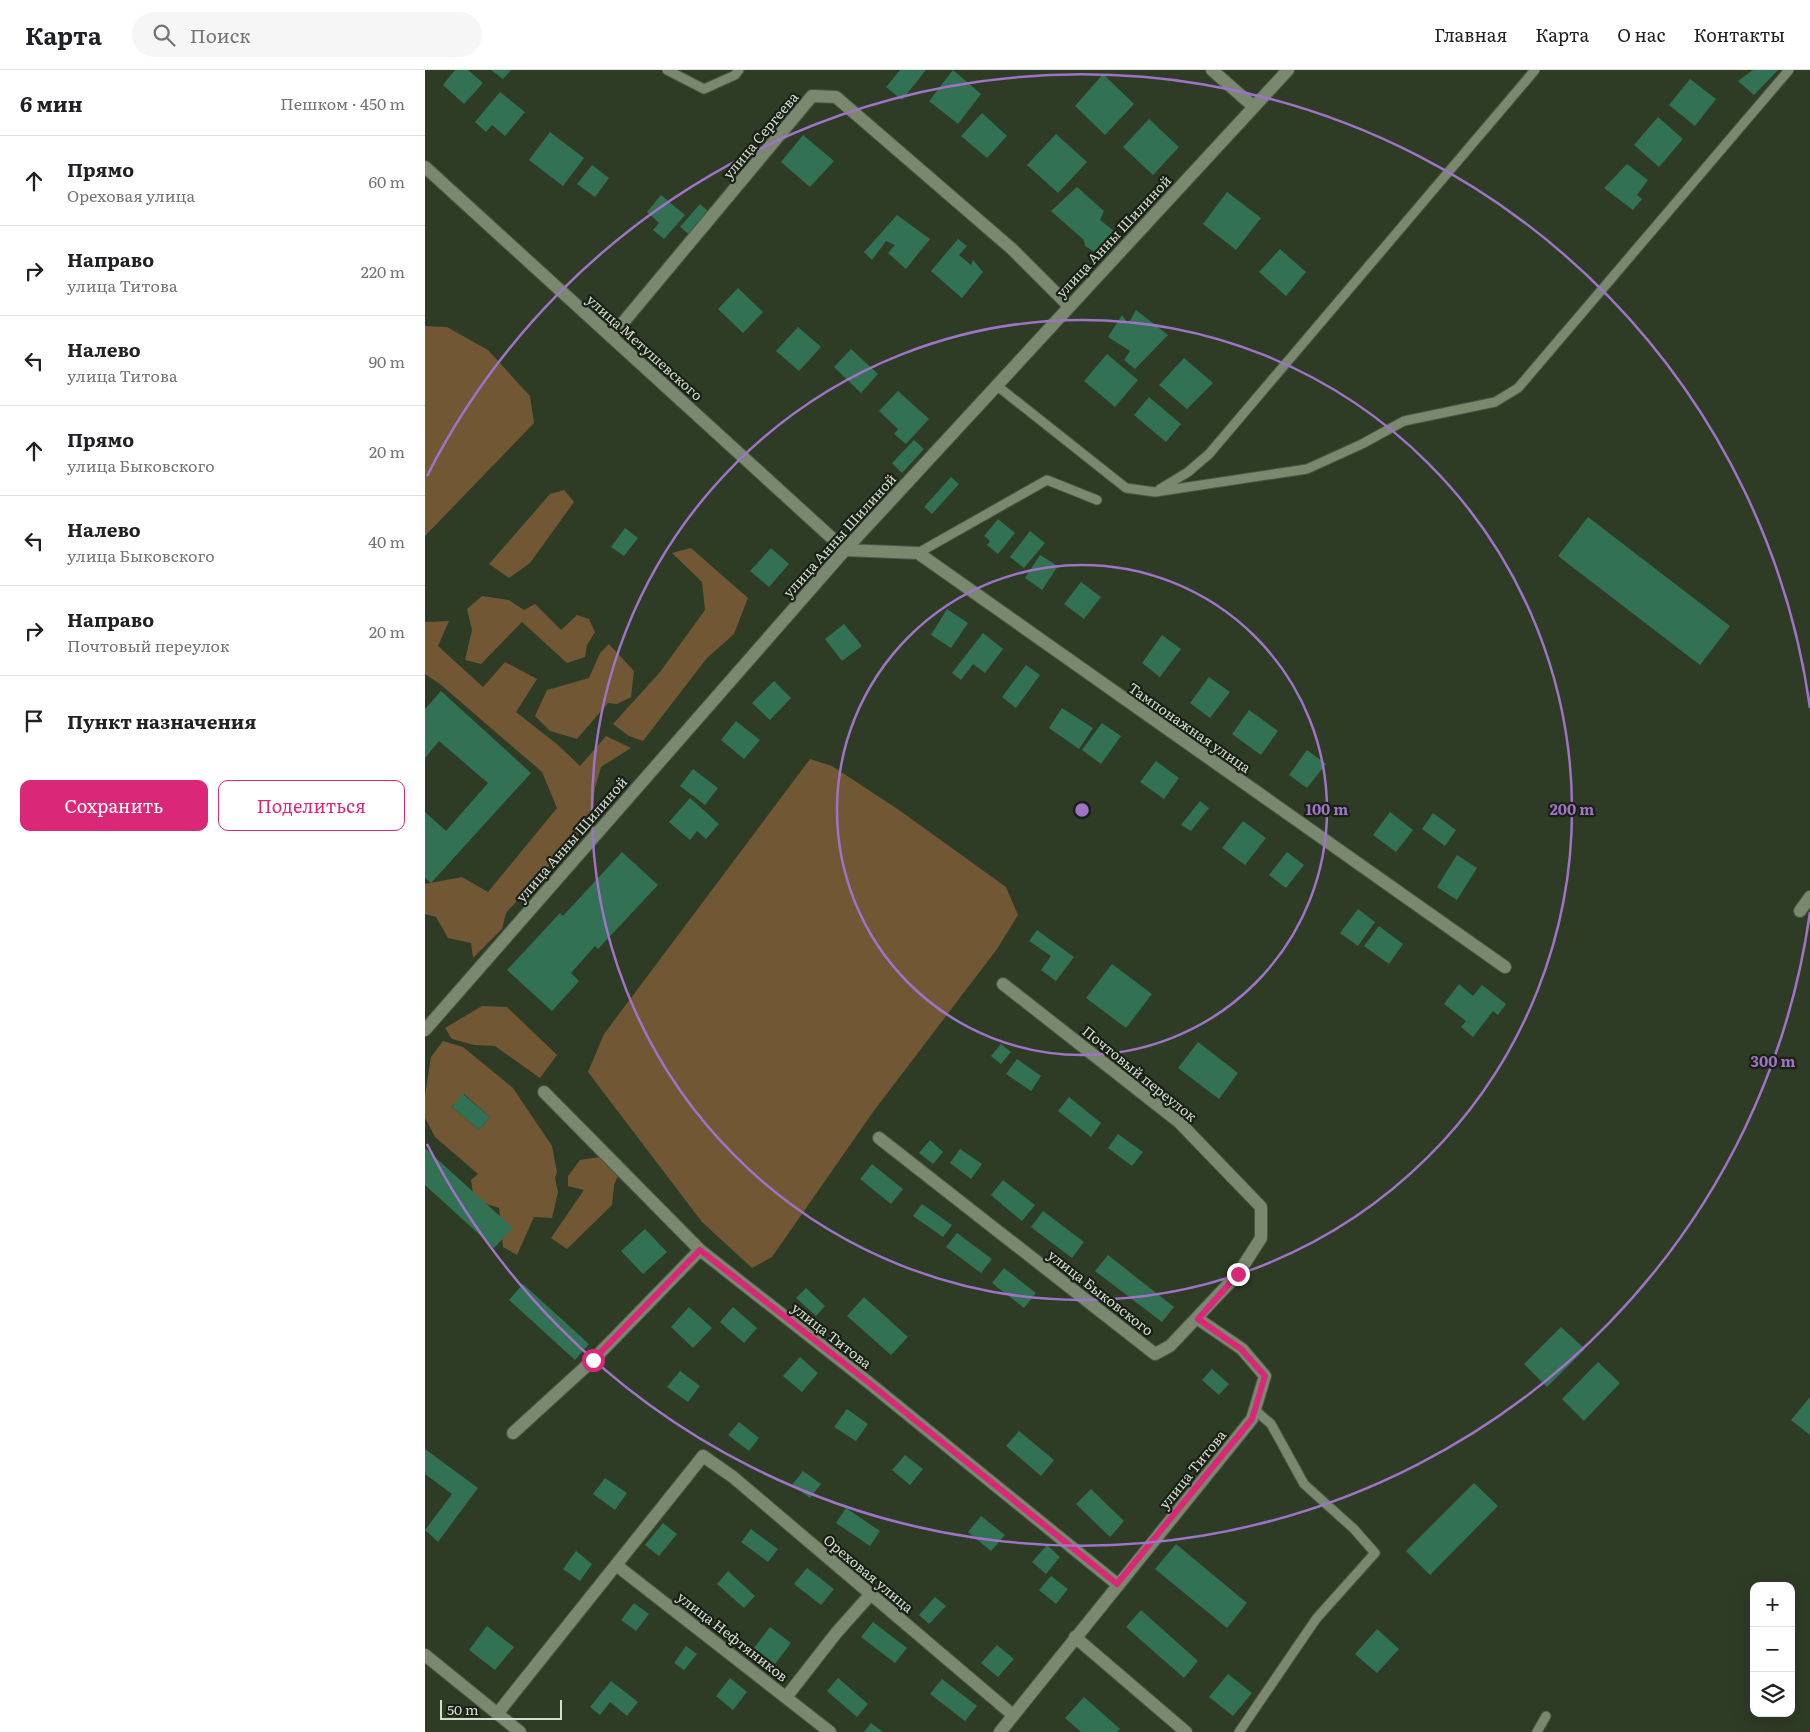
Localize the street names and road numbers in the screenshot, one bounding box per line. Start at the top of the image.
street label: улица Сергеева [718,87,803,183]
street label: улица Анны Шилиной [1051,170,1175,302]
street label: улица Метушевского [583,289,707,405]
street label: улица Анны Шилиной [778,469,900,601]
street label: Тампонажная улица [1125,677,1256,777]
street label: улица Анны Шилиной [511,772,631,906]
street label: Почтовый переулок [1078,1021,1202,1126]
street label: улица Быковского [1044,1244,1158,1340]
street label: улица Титова [788,1297,877,1373]
street label: улица Титова [1154,1425,1230,1513]
street label: Ореховая улица [820,1529,919,1617]
street label: улица Нефтяников [673,1586,793,1686]

